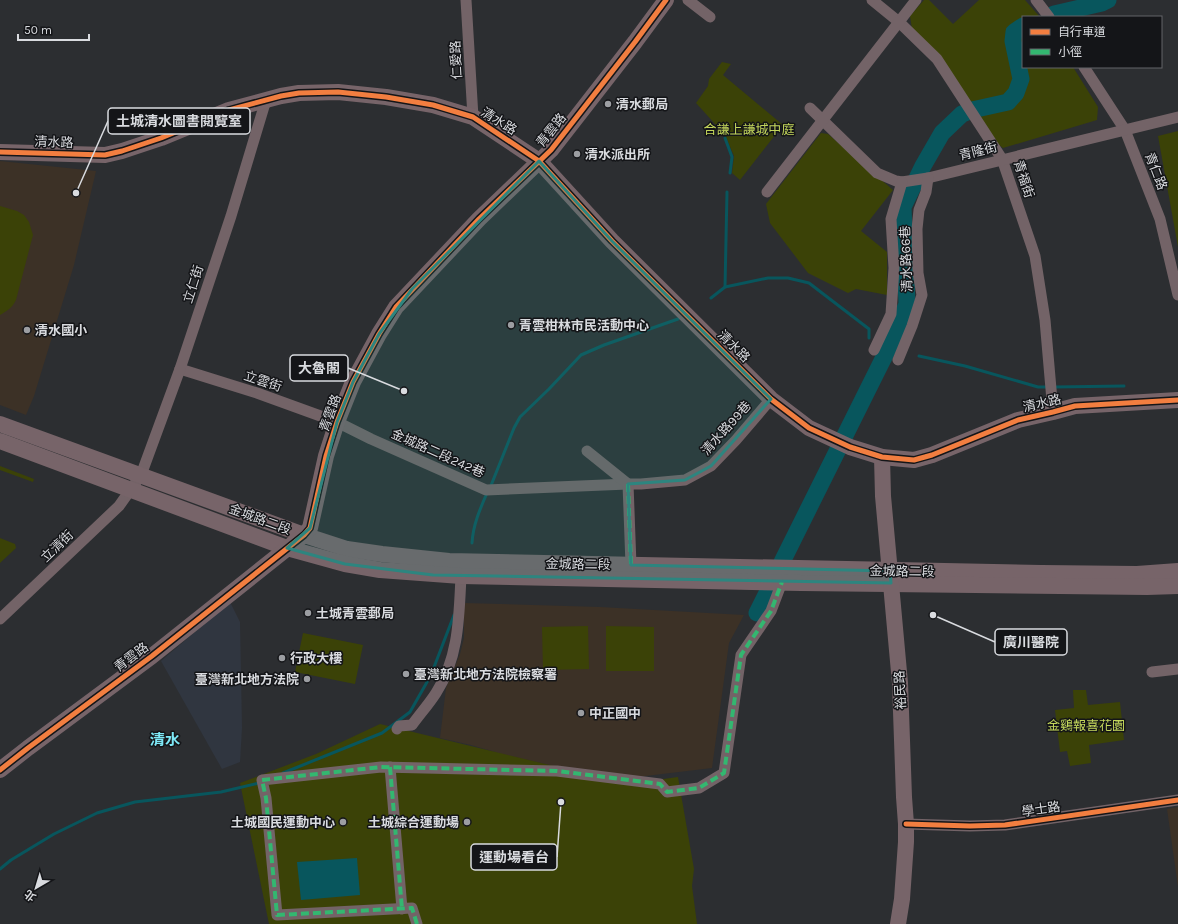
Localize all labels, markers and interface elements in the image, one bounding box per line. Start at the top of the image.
scale bar [18,16,89,42]
legend [1022,16,1162,68]
text: 50 m [24,23,52,37]
text: 自行車道 [1058,25,1106,39]
street label: 仁愛路 [447,40,465,80]
text: 小徑 [1058,45,1082,59]
place label: 清水郵局 [616,97,668,112]
marker: 清水郵局 [603,99,613,109]
street label: 清水路 [478,104,520,138]
callout: 土城清水圖書閱覽室 [108,108,250,134]
street label: 青雲路 [533,110,569,150]
text: 土城清水圖書閱覽室 [116,113,242,130]
park label: 合謙上謙城中庭 [703,122,795,137]
street label: 清水路 [34,134,74,150]
street label: 青隆街 [957,139,999,163]
place label: 清水派出所 [585,147,650,162]
marker: 清水派出所 [572,149,582,159]
street label: 青仁路 [1142,150,1170,192]
street label: 青福街 [1011,158,1037,200]
street label: 清水路66巷 [897,225,915,293]
street label: 立仁街 [180,263,206,305]
place label: 青雲柑林市民活動中心 [519,318,649,333]
marker: 青雲柑林市民活動中心 [506,320,516,330]
place label: 清水國小 [35,323,88,338]
marker: 清水國小 [22,325,32,335]
street label: 清水路 [715,327,753,365]
callout: 大魯閣 [290,355,348,381]
text: 大魯閣 [298,360,340,377]
street label: 立雲街 [242,368,284,394]
street label: 清水路 [1021,391,1063,415]
street label: 青雲路 [316,392,344,434]
street label: 清水路99巷 [698,398,754,458]
street label: 金城路二段242巷 [389,426,487,480]
street label: 金城路二段 [227,501,293,537]
street label: 立清街 [38,527,76,565]
street label: 金城路二段 [545,556,611,572]
street label: 金城路二段 [869,563,935,579]
place label: 土城青雲郵局 [316,606,394,621]
marker: 土城青雲郵局 [303,608,313,618]
callout: 廣川醫院 [995,629,1067,655]
text: 廣川醫院 [1003,634,1059,651]
street label: 青雲路 [111,639,151,675]
place label: 行政大樓 [290,651,342,666]
marker: 行政大樓 [277,653,287,663]
place label: 臺灣新北地方法院檢察署 [414,667,557,682]
marker: 臺灣新北地方法院檢察署 [401,669,411,679]
street label: 裕民路 [891,670,909,710]
place label: 臺灣新北地方法院 [195,672,299,687]
marker: 臺灣新北地方法院 [302,674,312,684]
place label: 中正國中 [589,706,641,721]
marker: 中正國中 [576,708,586,718]
park label: 金鷄報喜花園 [1047,718,1125,733]
district label: 清水 [150,731,180,749]
street label: 學士路 [1021,799,1061,819]
place label: 土城國民運動中心 [231,815,335,830]
place label: 土城綜合運動場 [368,815,459,830]
marker: 土城國民運動中心 [338,817,348,827]
marker: 土城綜合運動場 [462,817,472,827]
callout: 運動場看台 [471,844,557,870]
text: 運動場看台 [479,849,549,866]
north arrow [16,868,56,908]
text: 北 [22,887,38,904]

